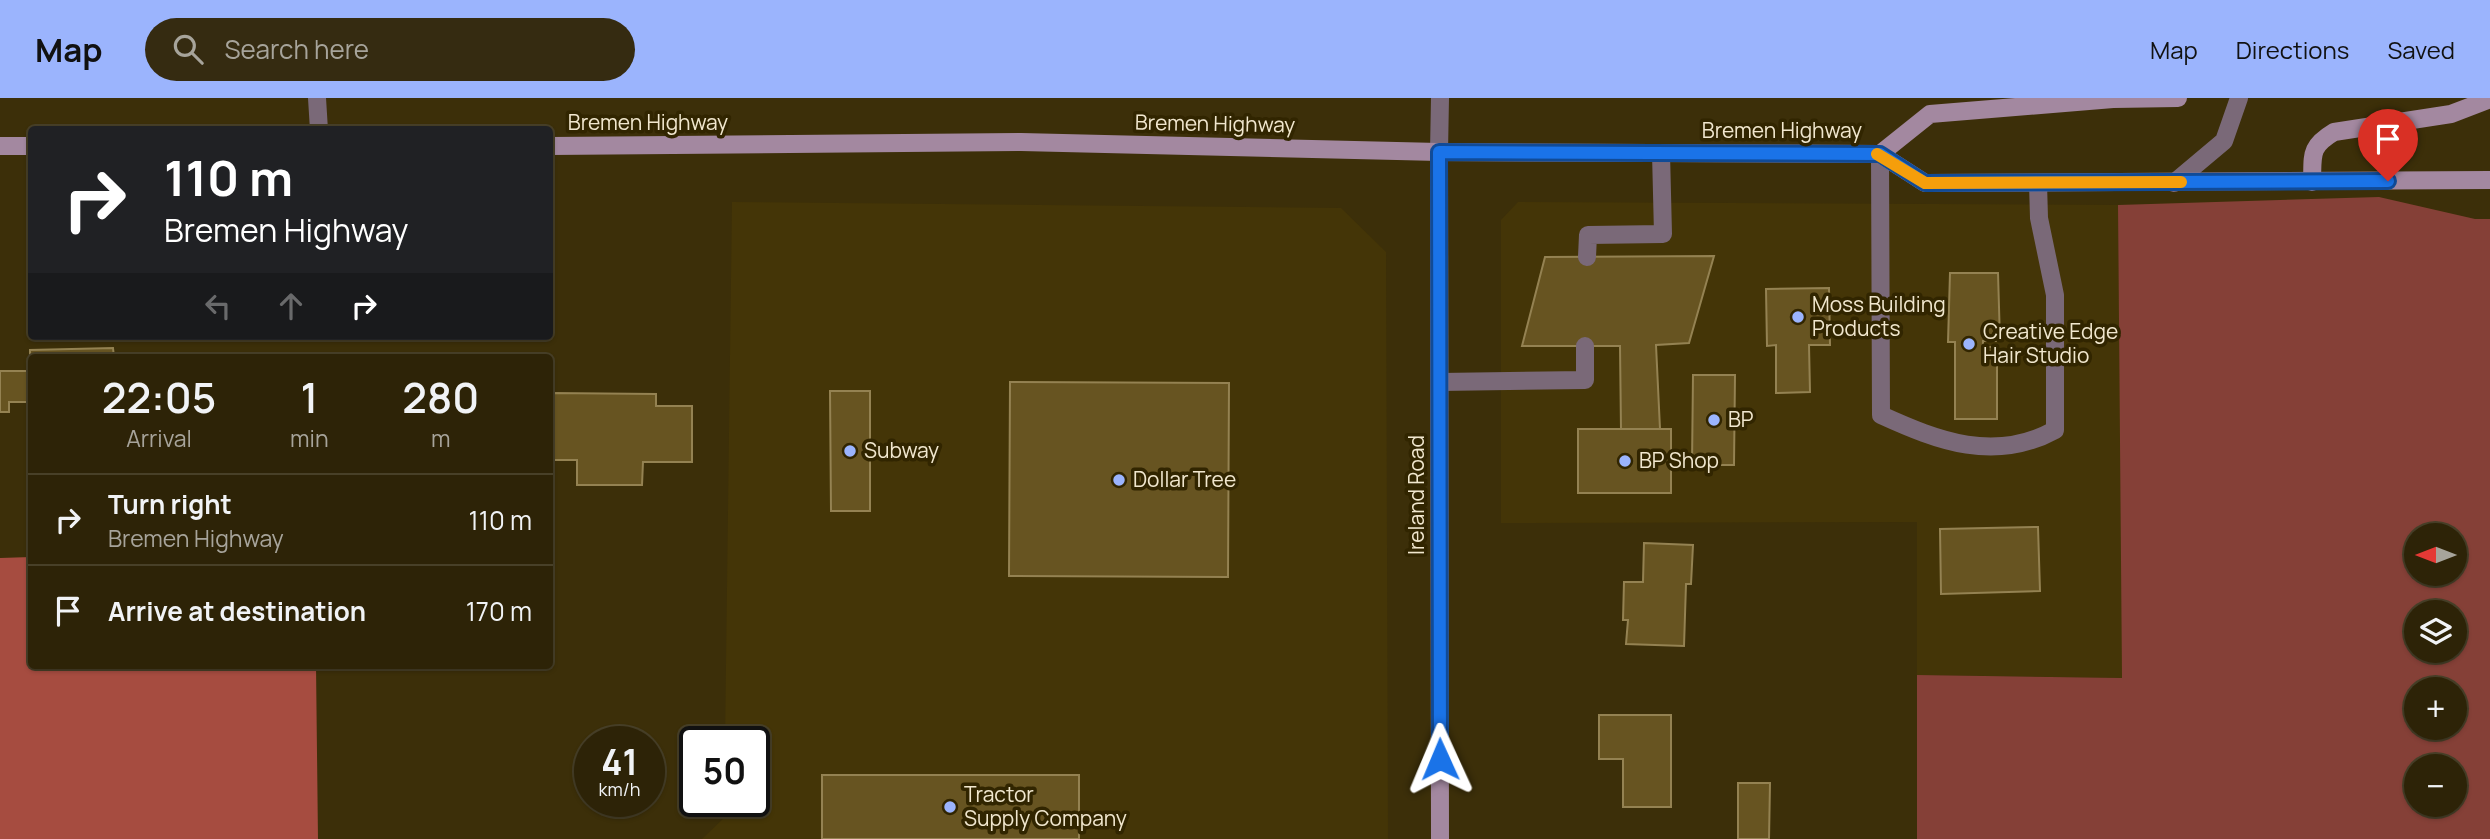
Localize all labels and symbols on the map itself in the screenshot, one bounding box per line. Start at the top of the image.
street label: Bremen Highway [568,108,728,136]
street label: Bremen Highway [1135,108,1295,138]
pin [2358,109,2418,181]
street label: Bremen Highway [1702,116,1862,144]
place label: Moss Building Products [1812,290,1946,342]
marker: Moss Building Products [1790,309,1806,325]
place label: Creative Edge Hair Studio [1983,317,2118,369]
marker: Creative Edge Hair Studio [1961,336,1977,352]
place label: BP [1728,405,1754,433]
marker: BP [1706,412,1722,428]
street label: Ireland Road [1402,435,1430,555]
place label: Subway [864,436,939,464]
marker: Subway [842,443,858,459]
place label: BP Shop [1639,446,1719,474]
marker: BP Shop [1617,453,1633,469]
place label: Dollar Tree [1133,465,1236,493]
marker: Dollar Tree [1111,472,1127,488]
north arrow [2404,523,2468,586]
position arrow [1403,722,1477,796]
speed limit sign: 50 [679,726,770,817]
place label: Tractor Supply Company [964,780,1127,832]
marker: Tractor Supply Company [942,799,958,815]

